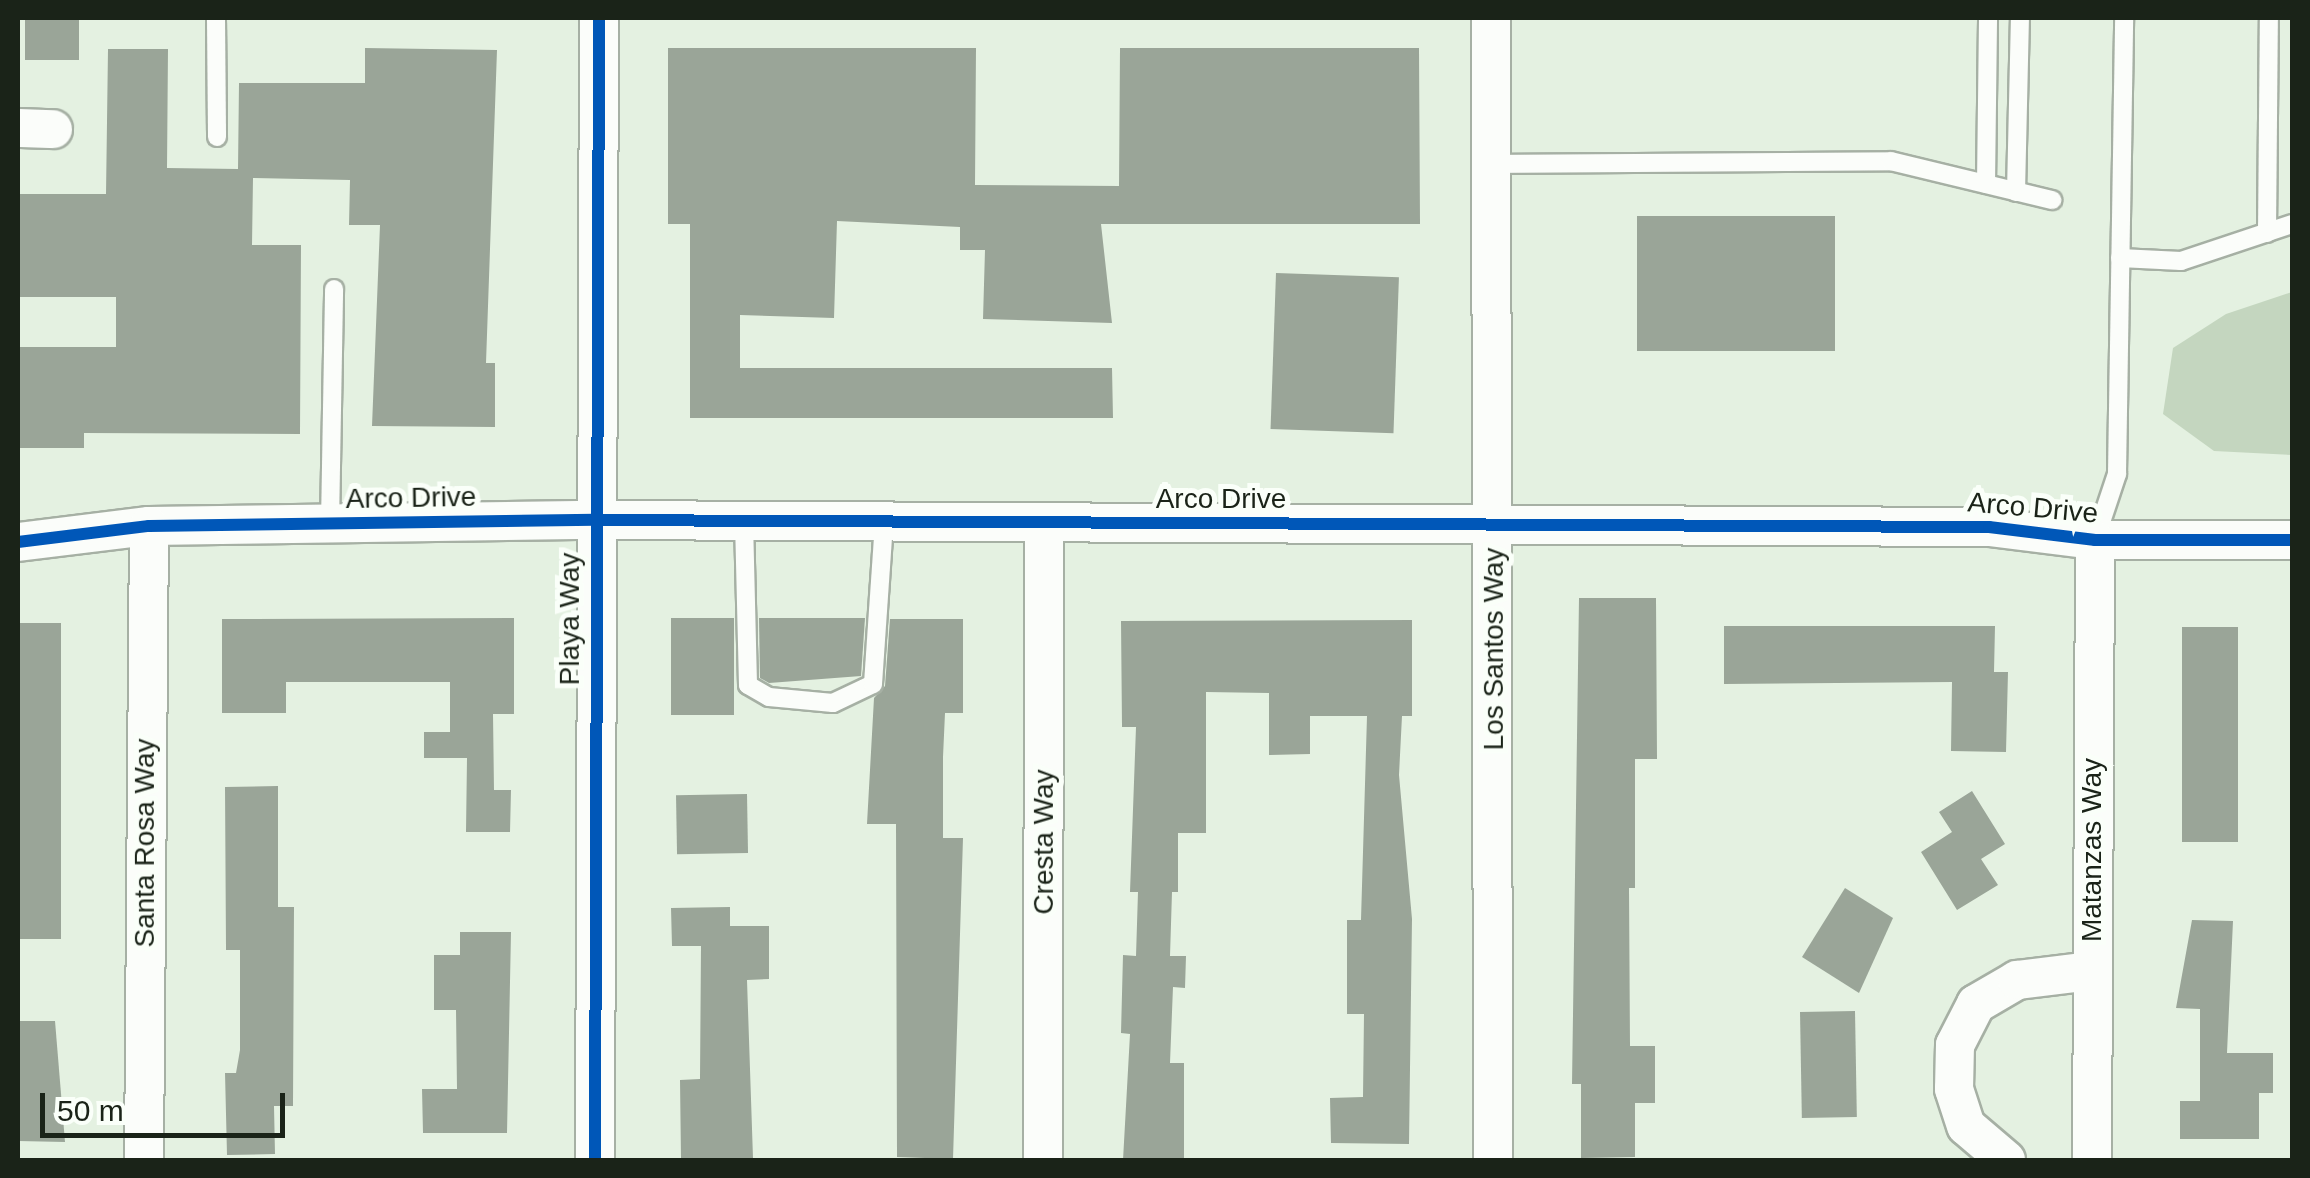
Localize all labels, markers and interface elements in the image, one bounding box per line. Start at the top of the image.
street label: Arco Drive [345,480,477,516]
street label: Arco Drive [1156,482,1286,516]
street label: Arco Drive [1966,486,2100,530]
street label: Los Santos Way [1477,548,1511,750]
street label: Playa Way [553,553,587,685]
street label: Santa Rosa Way [128,738,162,948]
street label: Matanzas Way [2075,758,2109,942]
street label: Cresta Way [1027,769,1061,915]
scale bar [45,1073,290,1135]
text: 50 m [57,1094,124,1127]

